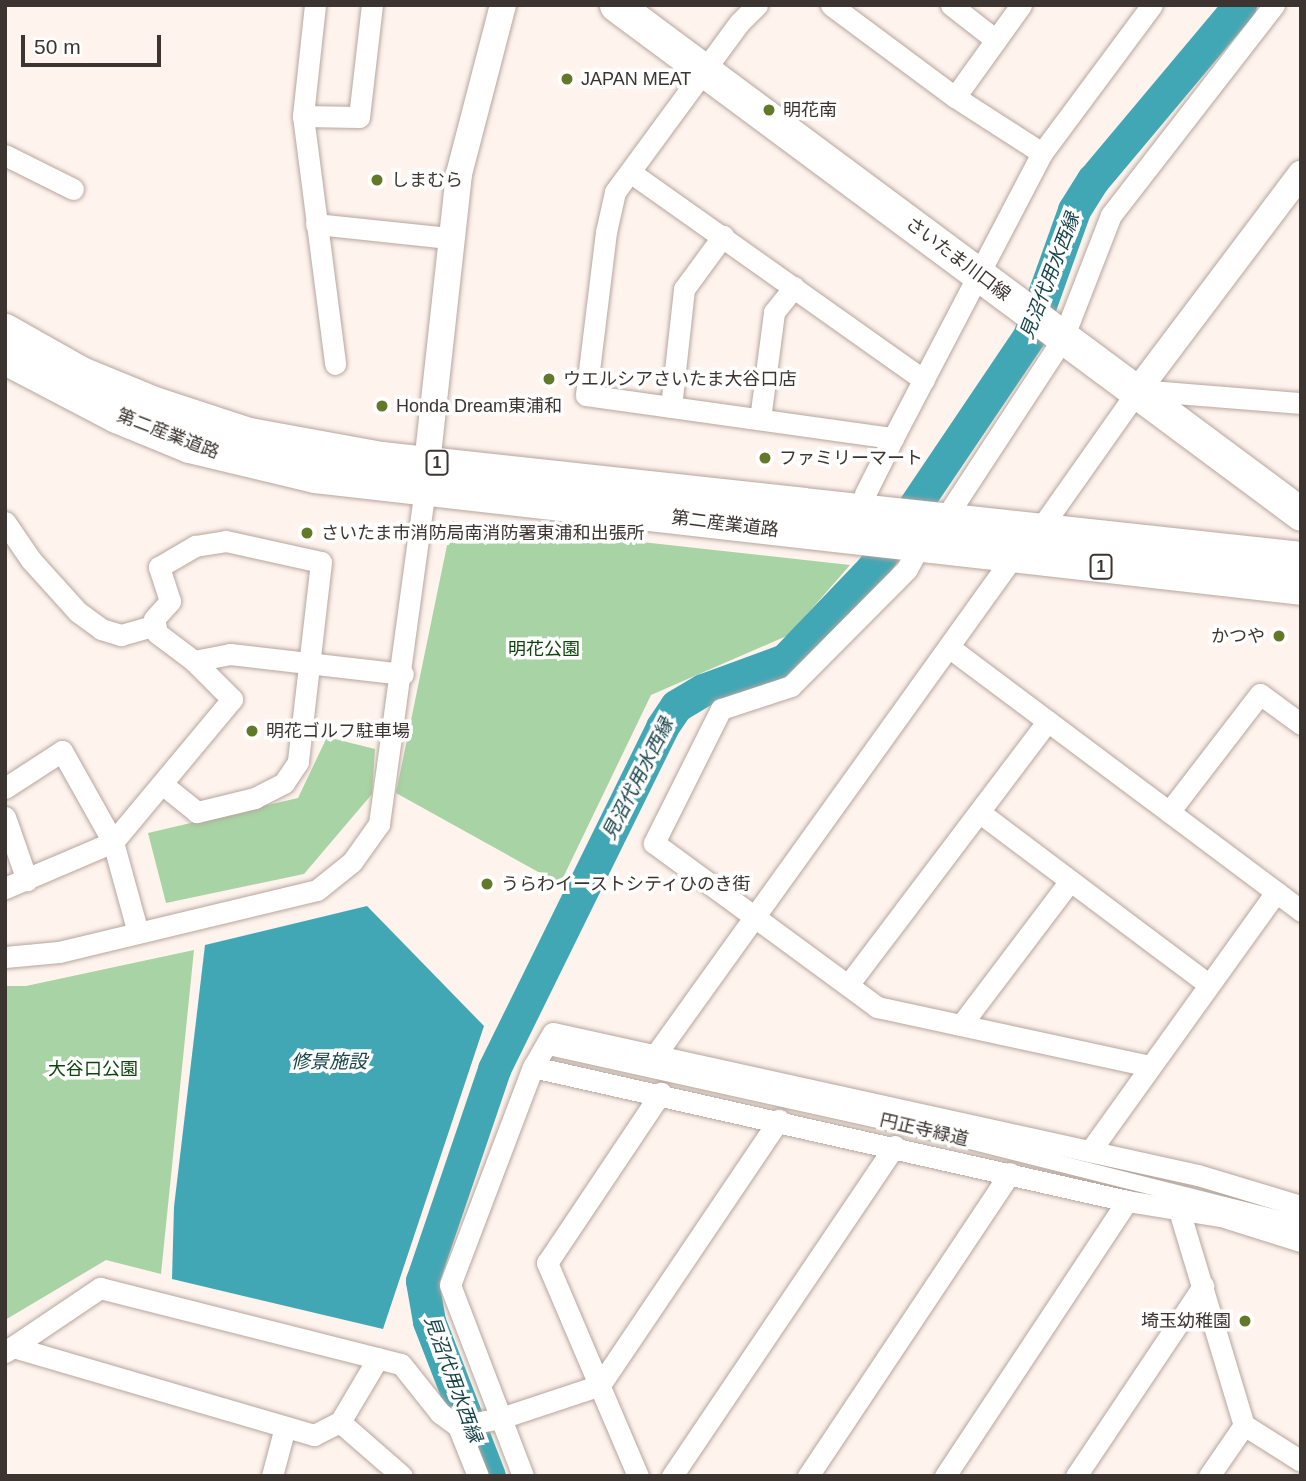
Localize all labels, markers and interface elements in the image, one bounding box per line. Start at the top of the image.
scale bar [24,21,164,65]
text: 50 m [34,35,81,58]
place label: JAPAN MEAT [581,68,691,90]
marker: JAPAN MEAT [559,71,575,87]
place label: 明花南 [783,99,837,121]
marker: 明花南 [761,102,777,118]
place label: しまむら [391,169,463,191]
marker: しまむら [369,172,385,188]
water label: 見沼代用水西縁 [1016,210,1084,342]
street label: さいたま川口線 [901,212,1015,306]
place label: ウエルシアさいたま大谷口店 [563,368,797,390]
marker: ウエルシアさいたま大谷口店 [541,371,557,387]
place label: Honda Dream東浦和 [396,395,562,417]
marker: Honda Dream東浦和 [374,398,390,414]
street label: 第二産業道路 [114,405,222,463]
place label: ファミリーマート [779,447,923,469]
road number: 1 [425,450,449,476]
marker: ファミリーマート [757,450,773,466]
street label: 第二産業道路 [670,507,780,541]
place label: さいたま市消防局南消防署東浦和出張所 [321,522,645,544]
marker: さいたま市消防局南消防署東浦和出張所 [299,525,315,541]
road number: 1 [1089,554,1113,580]
place label: かつや [1211,625,1265,647]
marker: かつや [1271,628,1287,644]
park label: 明花公園 [508,638,580,660]
water label: 見沼代用水西縁 [598,715,678,843]
place label: 明花ゴルフ駐車場 [266,720,410,742]
marker: 明花ゴルフ駐車場 [244,723,260,739]
place label: うらわイーストシティひのき街 [501,873,753,895]
marker: うらわイーストシティひのき街 [479,876,495,892]
water label: 修景施設 [291,1051,367,1073]
park label: 大谷口公園 [48,1058,138,1080]
street label: 円正寺緑道 [878,1109,970,1151]
place label: 埼玉幼稚園 [1141,1310,1231,1332]
water label: 見沼代用水西縁 [420,1313,486,1445]
marker: 埼玉幼稚園 [1237,1313,1253,1329]

